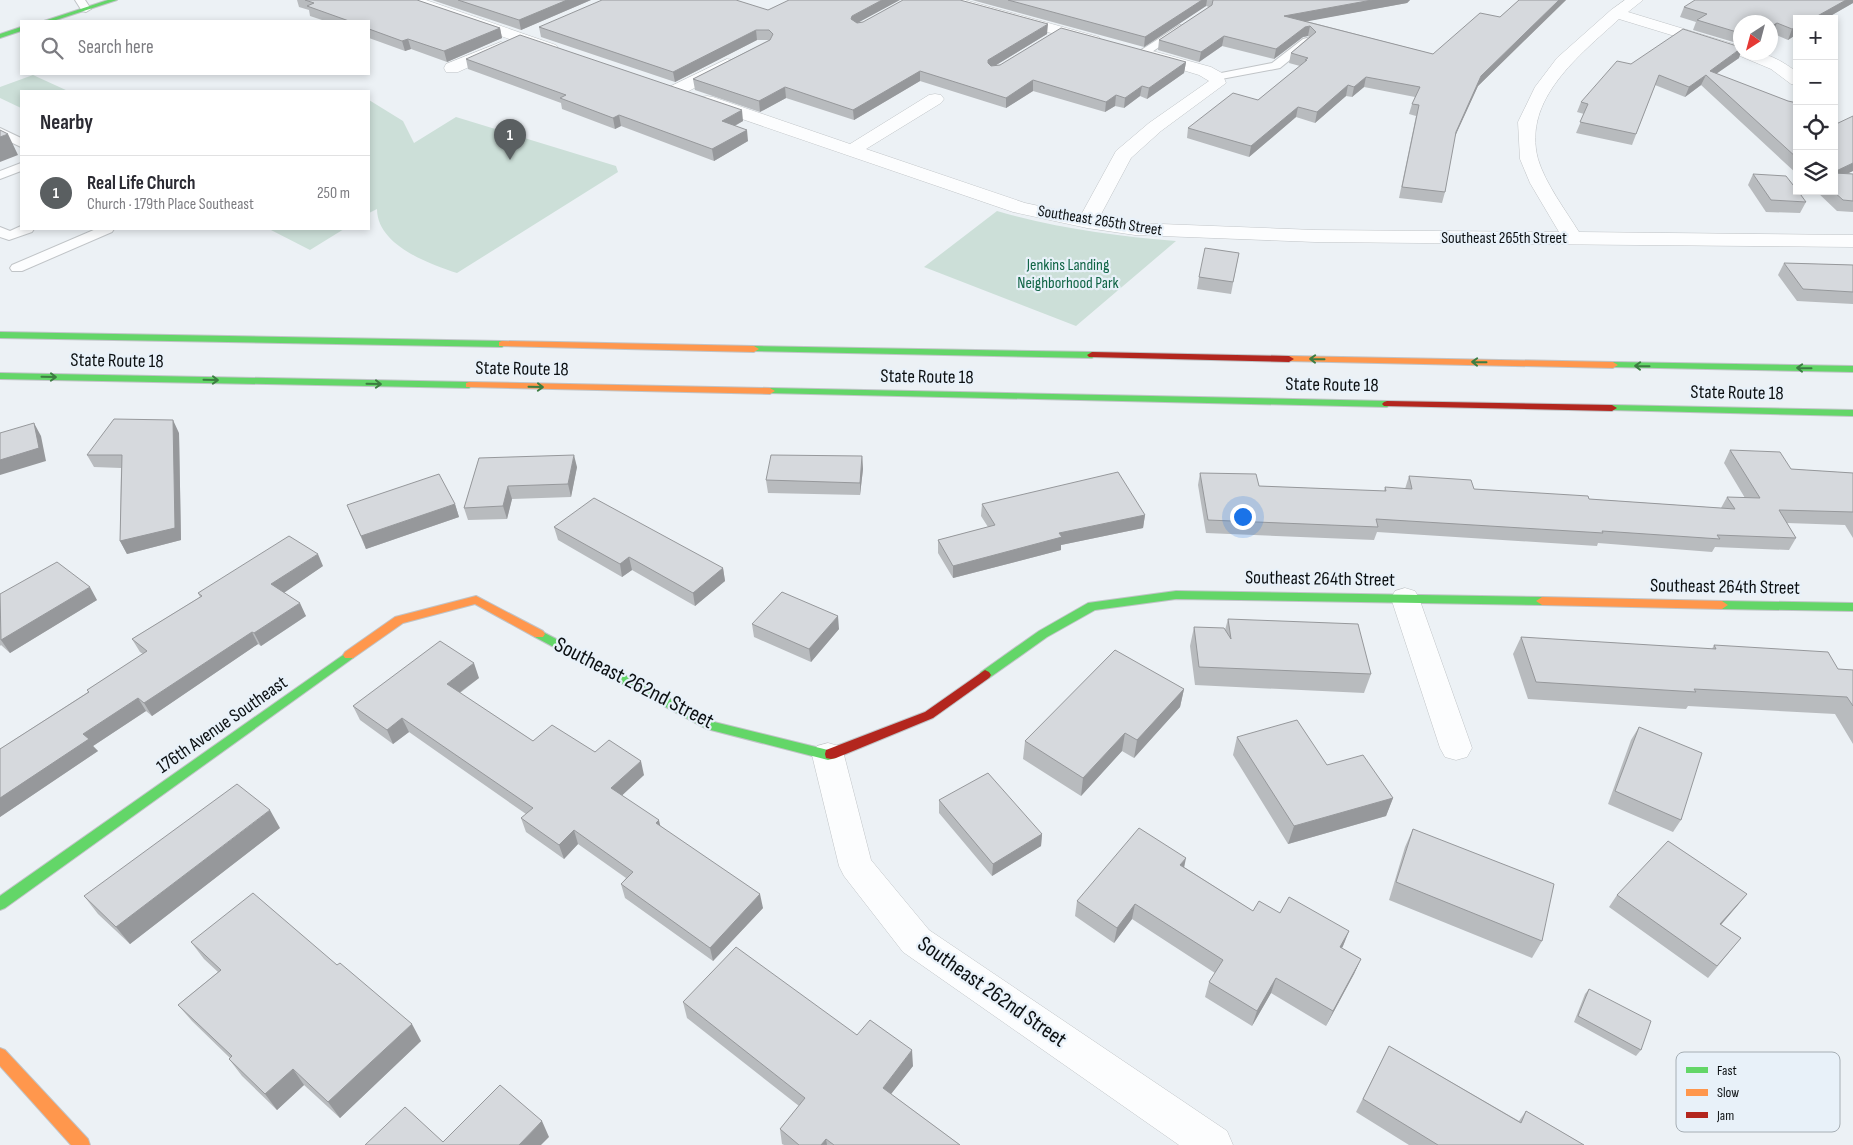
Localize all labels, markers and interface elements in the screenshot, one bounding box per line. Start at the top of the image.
north arrow [1733,15,1778,60]
map controls [1793,15,1838,195]
button: + [1793,15,1838,60]
search box [20,20,370,75]
icon: search [38,34,66,62]
text: Search here [78,36,154,59]
button: − [1793,60,1838,105]
button: locate [1793,105,1838,150]
text: Nearby [40,110,93,135]
pin: 1 [494,119,526,160]
button: layers [1793,150,1838,195]
text: Real Life Church [87,172,196,195]
text: 1 [53,184,59,203]
text: 250 m [317,184,350,203]
text: Church · 179th Place Southeast [87,195,254,214]
street label: Southeast 265th Street [1036,202,1164,240]
street label: Southeast 265th Street [1441,229,1567,248]
park label: Jenkins Landing Neighborhood Park [1017,256,1119,293]
street label: State Route 18 [70,349,164,373]
one-way arrow [1309,354,1326,364]
street label: State Route 18 [475,357,569,381]
one-way arrow [1472,357,1488,367]
one-way arrow [1634,361,1650,370]
one-way arrow [1797,364,1813,373]
street label: State Route 18 [880,365,974,389]
one-way arrow [40,372,56,382]
street label: State Route 18 [1285,373,1379,397]
one-way arrow [203,376,219,385]
one-way arrow [365,379,381,388]
street label: State Route 18 [1690,381,1784,405]
one-way arrow [528,382,544,392]
your location [1230,504,1256,530]
street label: Southeast 264th Street [1245,566,1395,592]
street label: Southeast 264th Street [1650,574,1800,600]
street label: Southeast 262nd Street [550,631,719,735]
street label: 176th Avenue Southeast [152,671,292,779]
street label: Southeast 262nd Street [912,931,1072,1054]
legend [1676,1052,1840,1132]
text: Fast [1717,1062,1737,1079]
text: Slow [1717,1084,1739,1101]
text: Jam [1716,1107,1734,1124]

